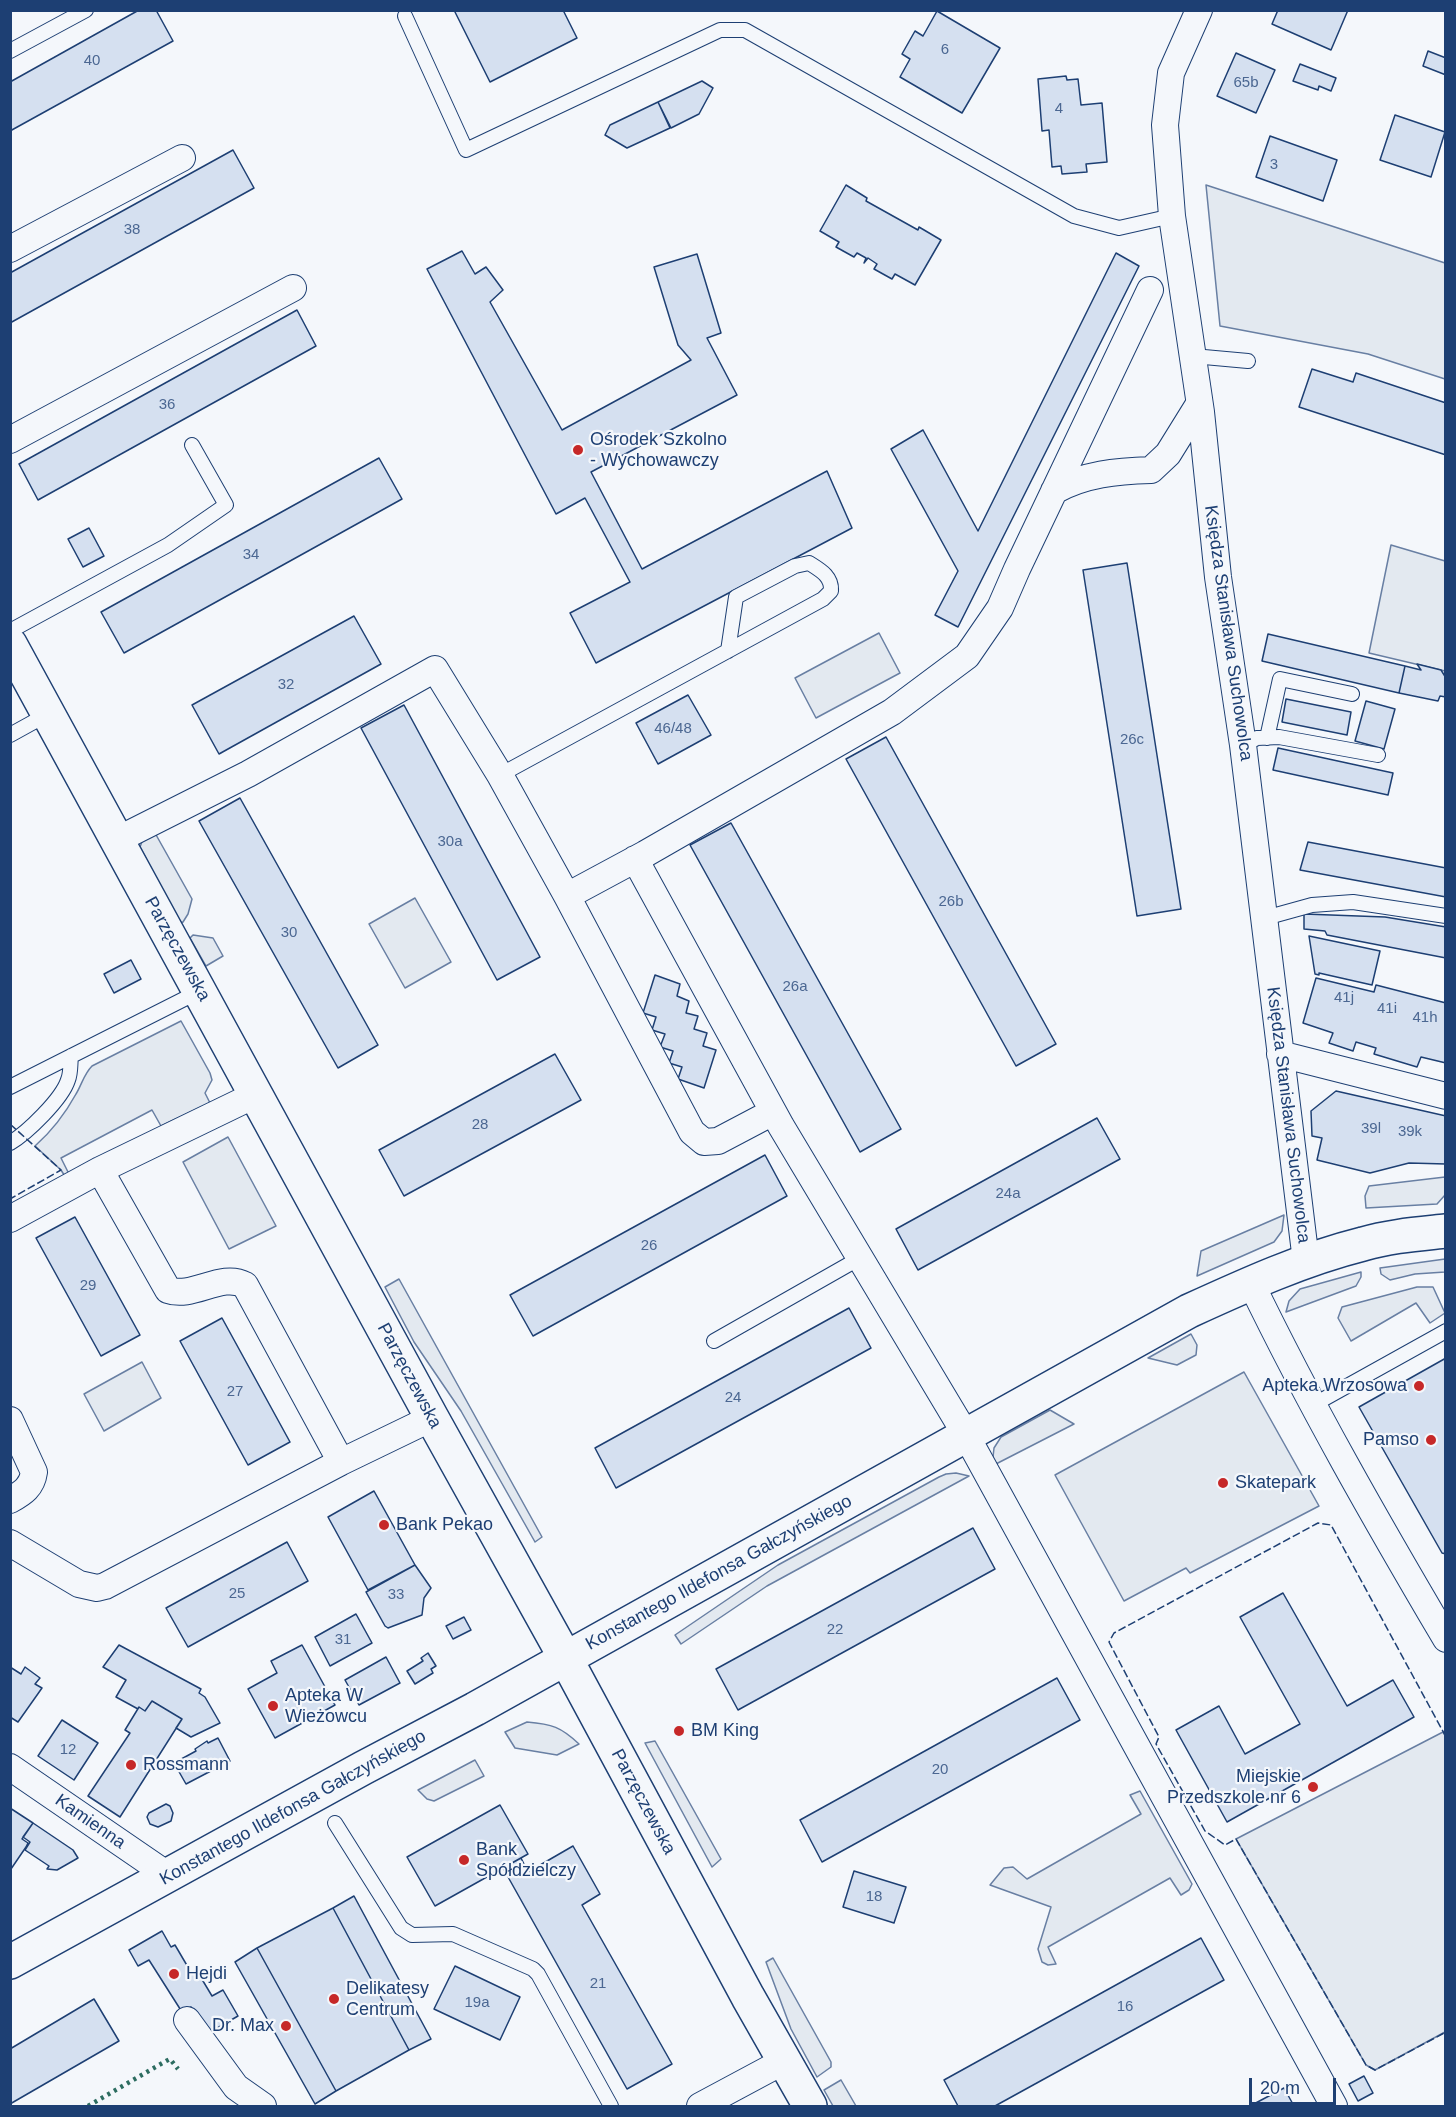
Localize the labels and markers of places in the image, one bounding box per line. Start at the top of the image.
place label: Ośrodek Szkolno - Wychowawczy [590,429,727,472]
marker: Ośrodek Szkolno - Wychowawczy [571,443,585,457]
place label: Apteka Wrzosowa [1262,1375,1407,1397]
marker: Apteka Wrzosowa [1412,1379,1426,1393]
place label: Pamso [1363,1429,1419,1451]
marker: Pamso [1424,1433,1438,1447]
place label: Skatepark [1235,1472,1316,1494]
marker: Skatepark [1216,1476,1230,1490]
place label: Bank Pekao [396,1514,493,1536]
marker: Bank Pekao [377,1518,391,1532]
place label: Apteka W Wieżowcu [285,1685,367,1728]
marker: Apteka W Wieżowcu [266,1699,280,1713]
place label: BM King [691,1720,759,1742]
marker: BM King [672,1724,686,1738]
place label: Rossmann [143,1754,229,1776]
marker: Rossmann [124,1758,138,1772]
place label: Miejskie Przedszkole nr 6 [1167,1766,1301,1808]
marker: Miejskie Przedszkole nr 6 [1306,1780,1320,1794]
place label: Bank Spółdzielczy [476,1839,576,1882]
marker: Bank Spółdzielczy [457,1853,471,1867]
place label: Hejdi [186,1963,227,1985]
marker: Hejdi [167,1967,181,1981]
place label: Delikatesy Centrum [346,1978,429,2020]
marker: Delikatesy Centrum [327,1992,341,2006]
place label: Dr. Max [212,2015,274,2037]
marker: Dr. Max [279,2019,293,2033]

